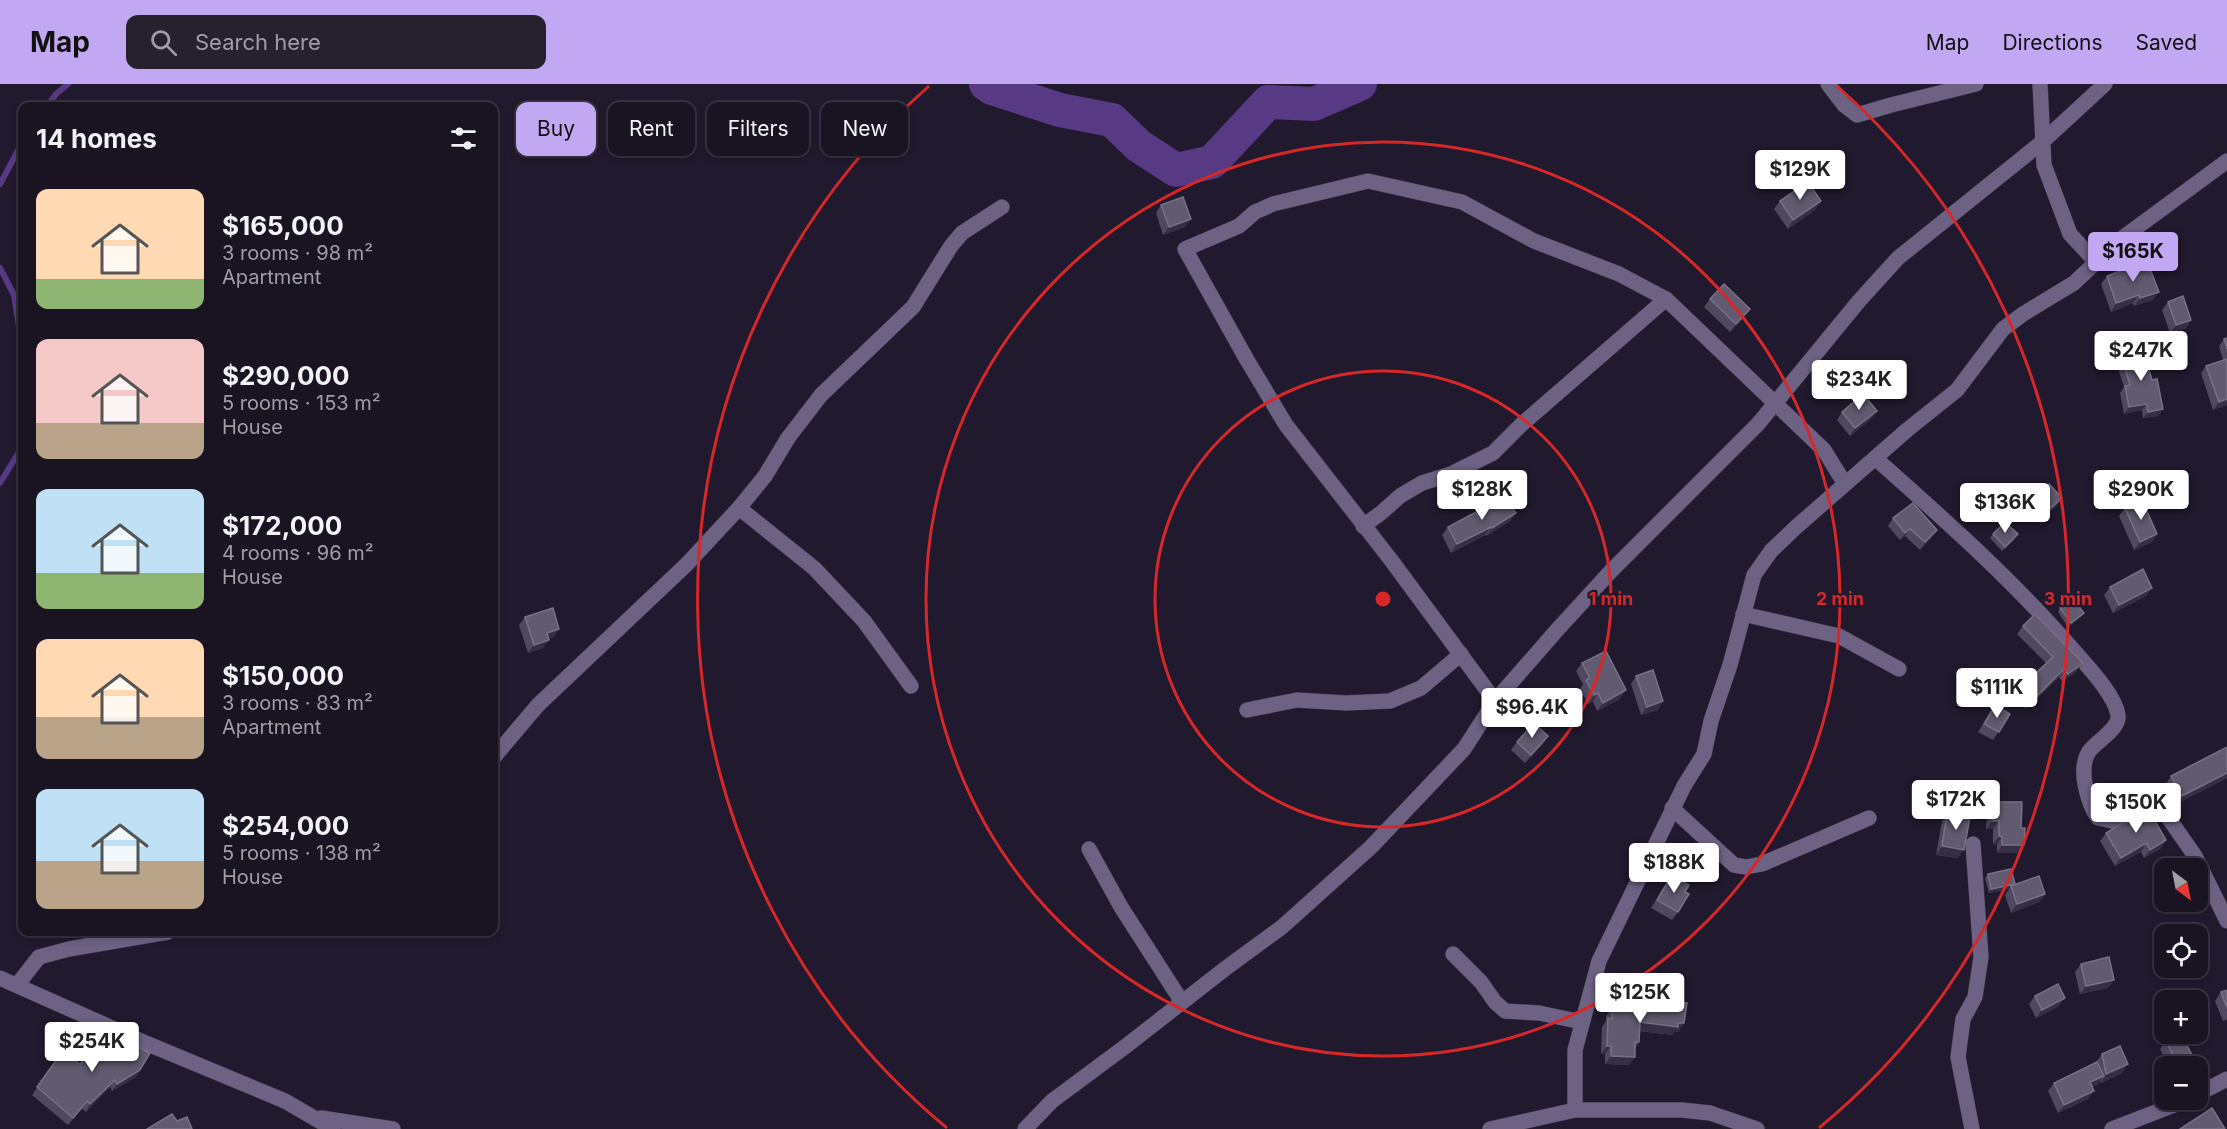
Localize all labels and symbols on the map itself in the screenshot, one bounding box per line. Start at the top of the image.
pin: $129K [1758,150,1842,201]
pin: $165K [2091,232,2175,283]
pin: $247K [2099,331,2183,382]
pin: $234K [1817,360,1901,411]
pin: $128K [1440,470,1524,521]
pin: $290K [2099,470,2183,521]
pin: $136K [1963,483,2047,534]
text: 1 min [1589,588,1633,609]
text: 2 min [1816,588,1864,609]
text: 3 min [2044,588,2092,609]
centre of rings [1373,589,1393,609]
pin: $111K [1955,668,2039,719]
pin: $96.4K [1483,688,1581,739]
pin: $172K [1914,780,1998,831]
pin: $150K [2094,783,2178,834]
pin: $188K [1632,843,1716,894]
north arrow [2154,858,2208,912]
pin: $125K [1598,973,1682,1024]
pin: $254K [50,1022,134,1073]

